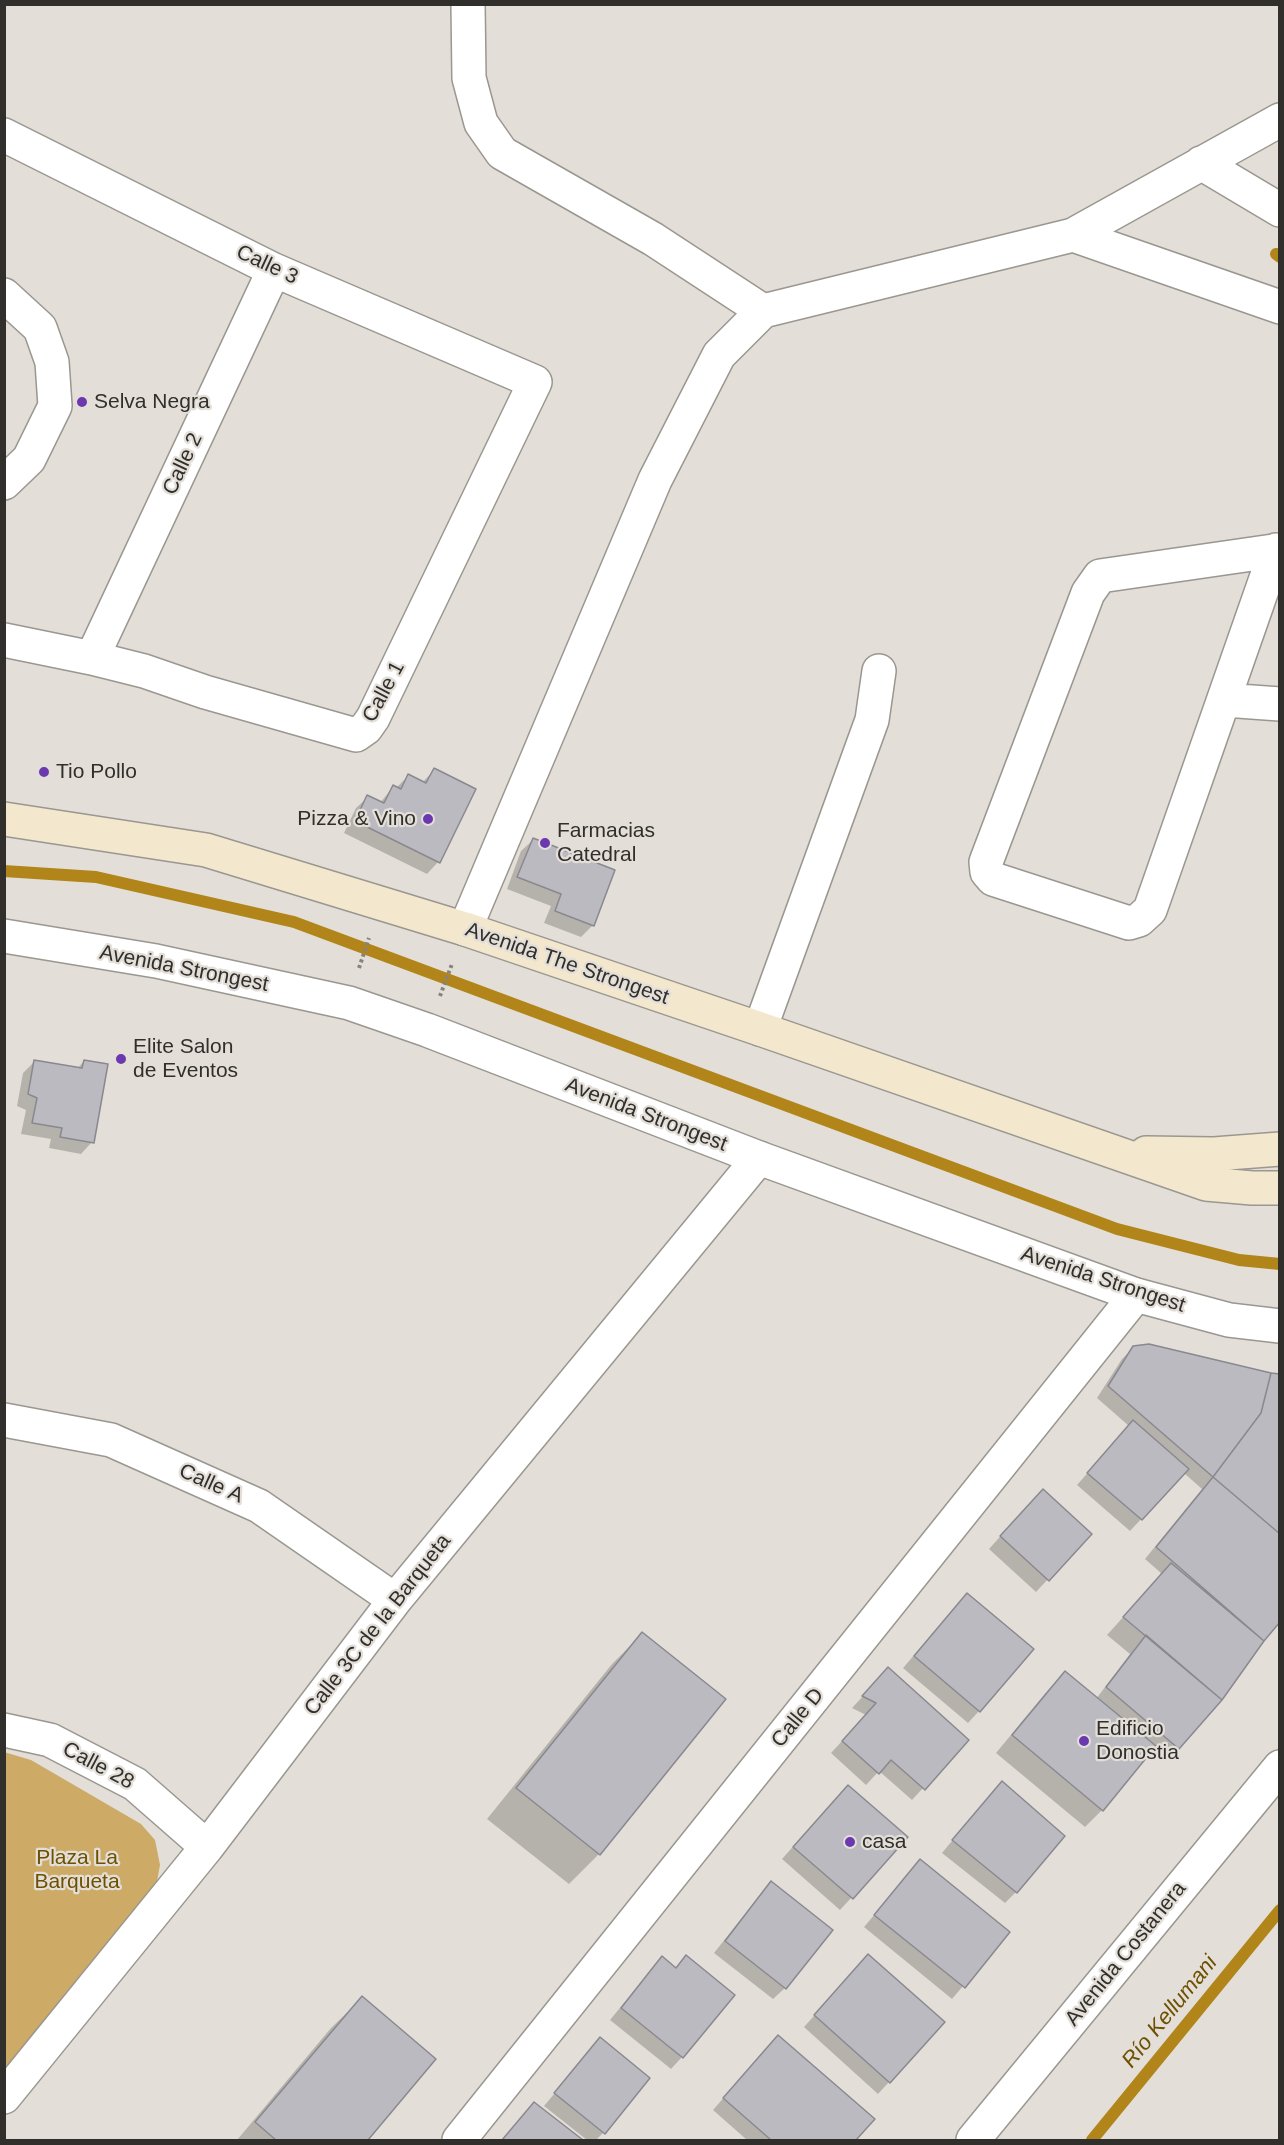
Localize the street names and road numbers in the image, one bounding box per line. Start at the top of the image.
street label: Calle 3 [232,240,302,290]
street label: Calle 2 [158,429,208,499]
street label: Calle 1 [358,657,410,727]
street label: Avenida The Strongest [462,917,672,1011]
street label: Avenida Strongest [98,940,270,998]
street label: Avenida Strongest [562,1073,730,1157]
street label: Avenida Strongest [1018,1242,1188,1318]
street label: Calle A [175,1459,247,1509]
street label: Calle 3C de la Barqueta [299,1529,457,1721]
street label: Calle D [767,1683,829,1753]
street label: Calle 28 [58,1737,138,1795]
street label: Avenida Costanera [1060,1877,1192,2031]

